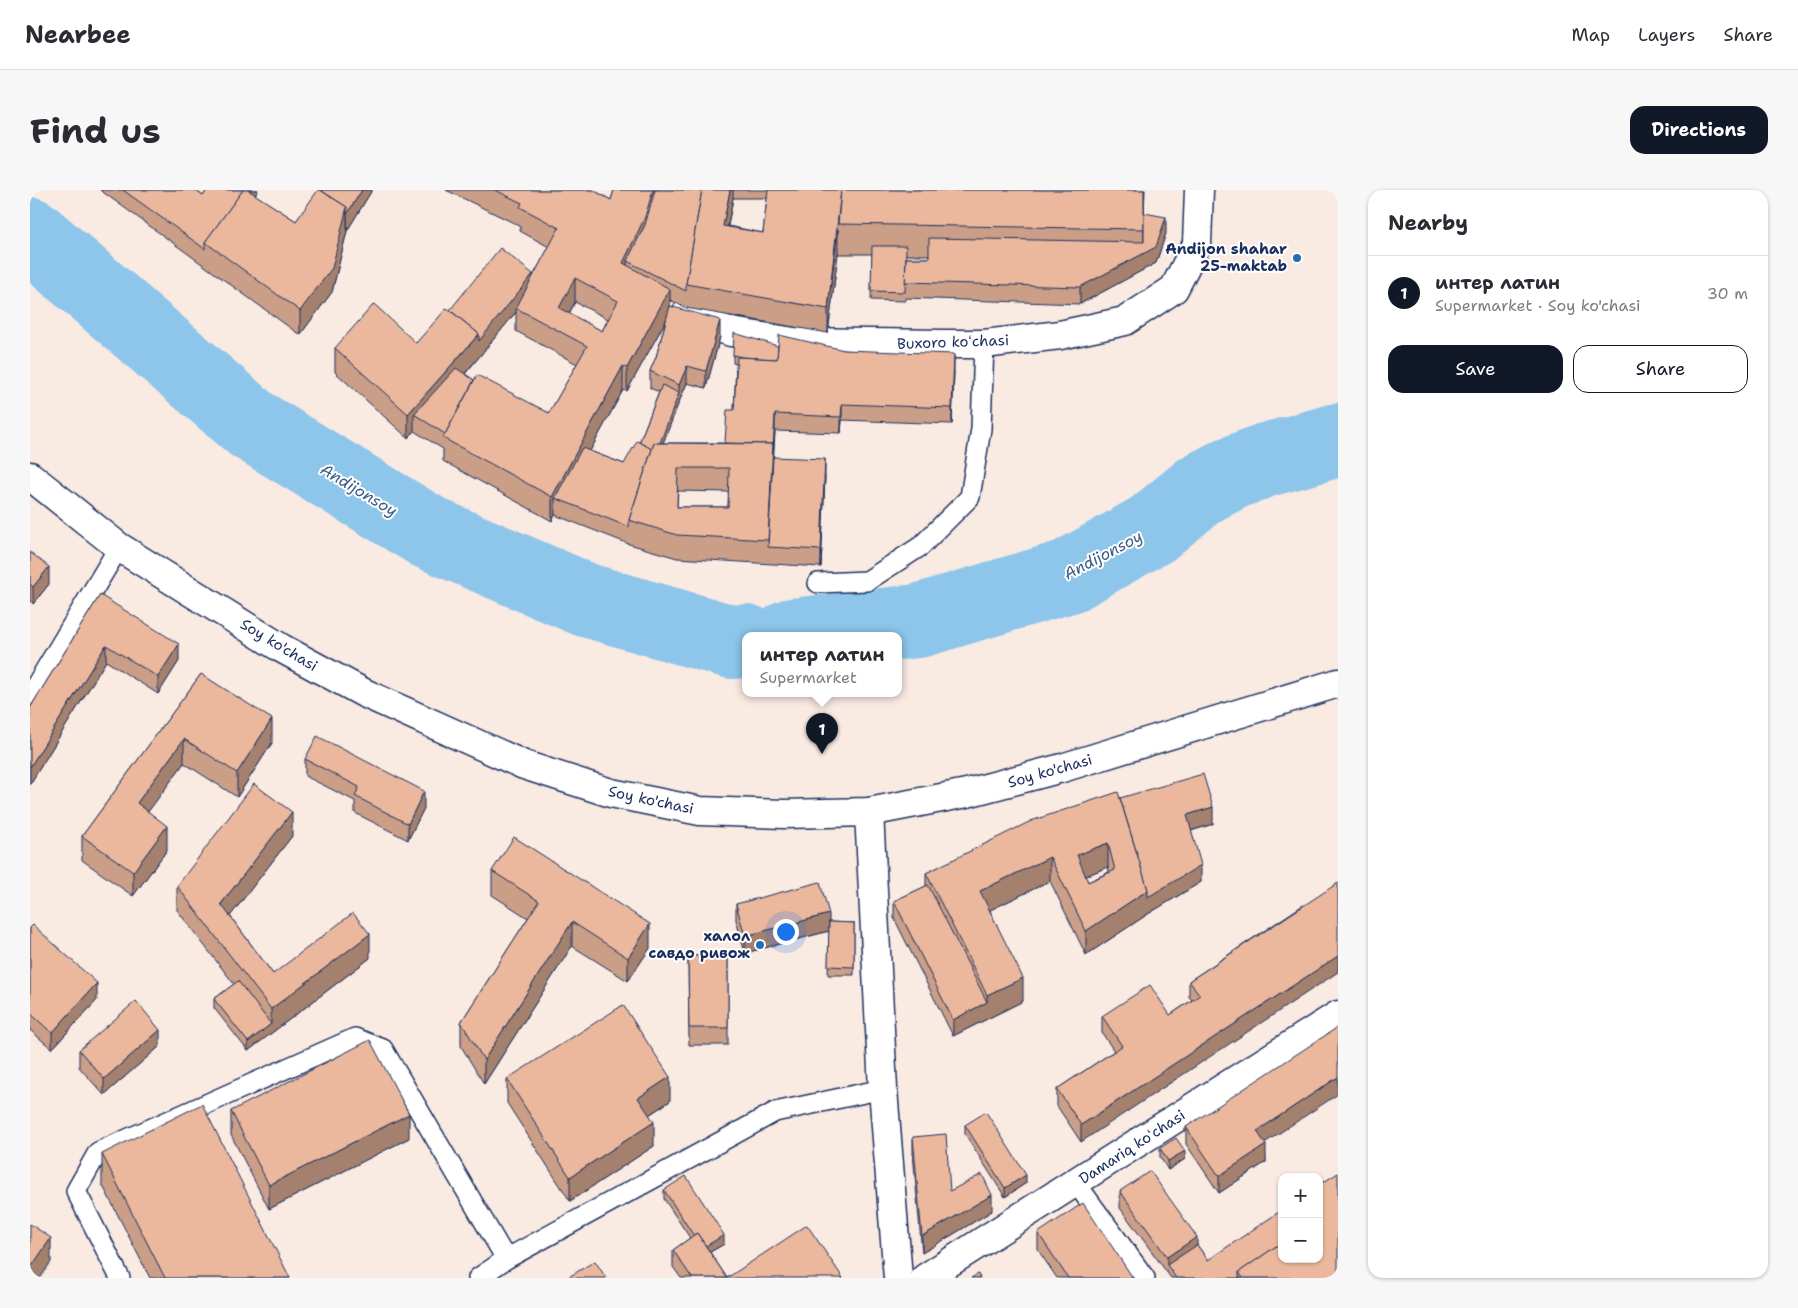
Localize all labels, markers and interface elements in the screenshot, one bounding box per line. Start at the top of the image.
text: Nearbee [25,19,131,51]
text: Map [1572,23,1610,47]
text: Layers [1638,23,1695,47]
text: Share [1723,23,1773,47]
button: Directions [1630,106,1768,154]
text: Find us [30,107,161,154]
text: Nearby [1388,209,1468,237]
place label: Andijon shahar 25-maktab [1165,239,1287,276]
marker: Andijon shahar 25-maktab [1291,252,1303,264]
text: интер латин [1435,270,1560,295]
text: 1 [1400,283,1408,304]
text: 30 m [1707,283,1748,304]
text: Supermarket · Soy ko'chasi [1435,295,1641,316]
street label: Buxoro koʻchasi [897,330,1009,354]
button: Save [1388,345,1563,393]
button: Share [1573,345,1748,393]
water label: Andijonsoy [317,459,401,521]
water label: Andijonsoy [1060,526,1146,584]
street label: Soy ko'chasi [237,614,321,676]
popup [742,632,902,697]
text: интер латин [759,642,885,667]
text: Supermarket [759,667,857,688]
pin: 1 [806,713,838,754]
street label: Soy ko'chasi [1005,749,1095,793]
street label: Soy ko'chasi [606,781,696,819]
your location [773,919,799,945]
place label: халол савдо ривож [649,926,750,963]
marker: халол савдо ривож [754,939,766,951]
street label: Damariq koʻchasi [1075,1105,1189,1189]
map controls [1278,1173,1323,1263]
button: + [1278,1173,1323,1218]
button: − [1278,1218,1323,1263]

